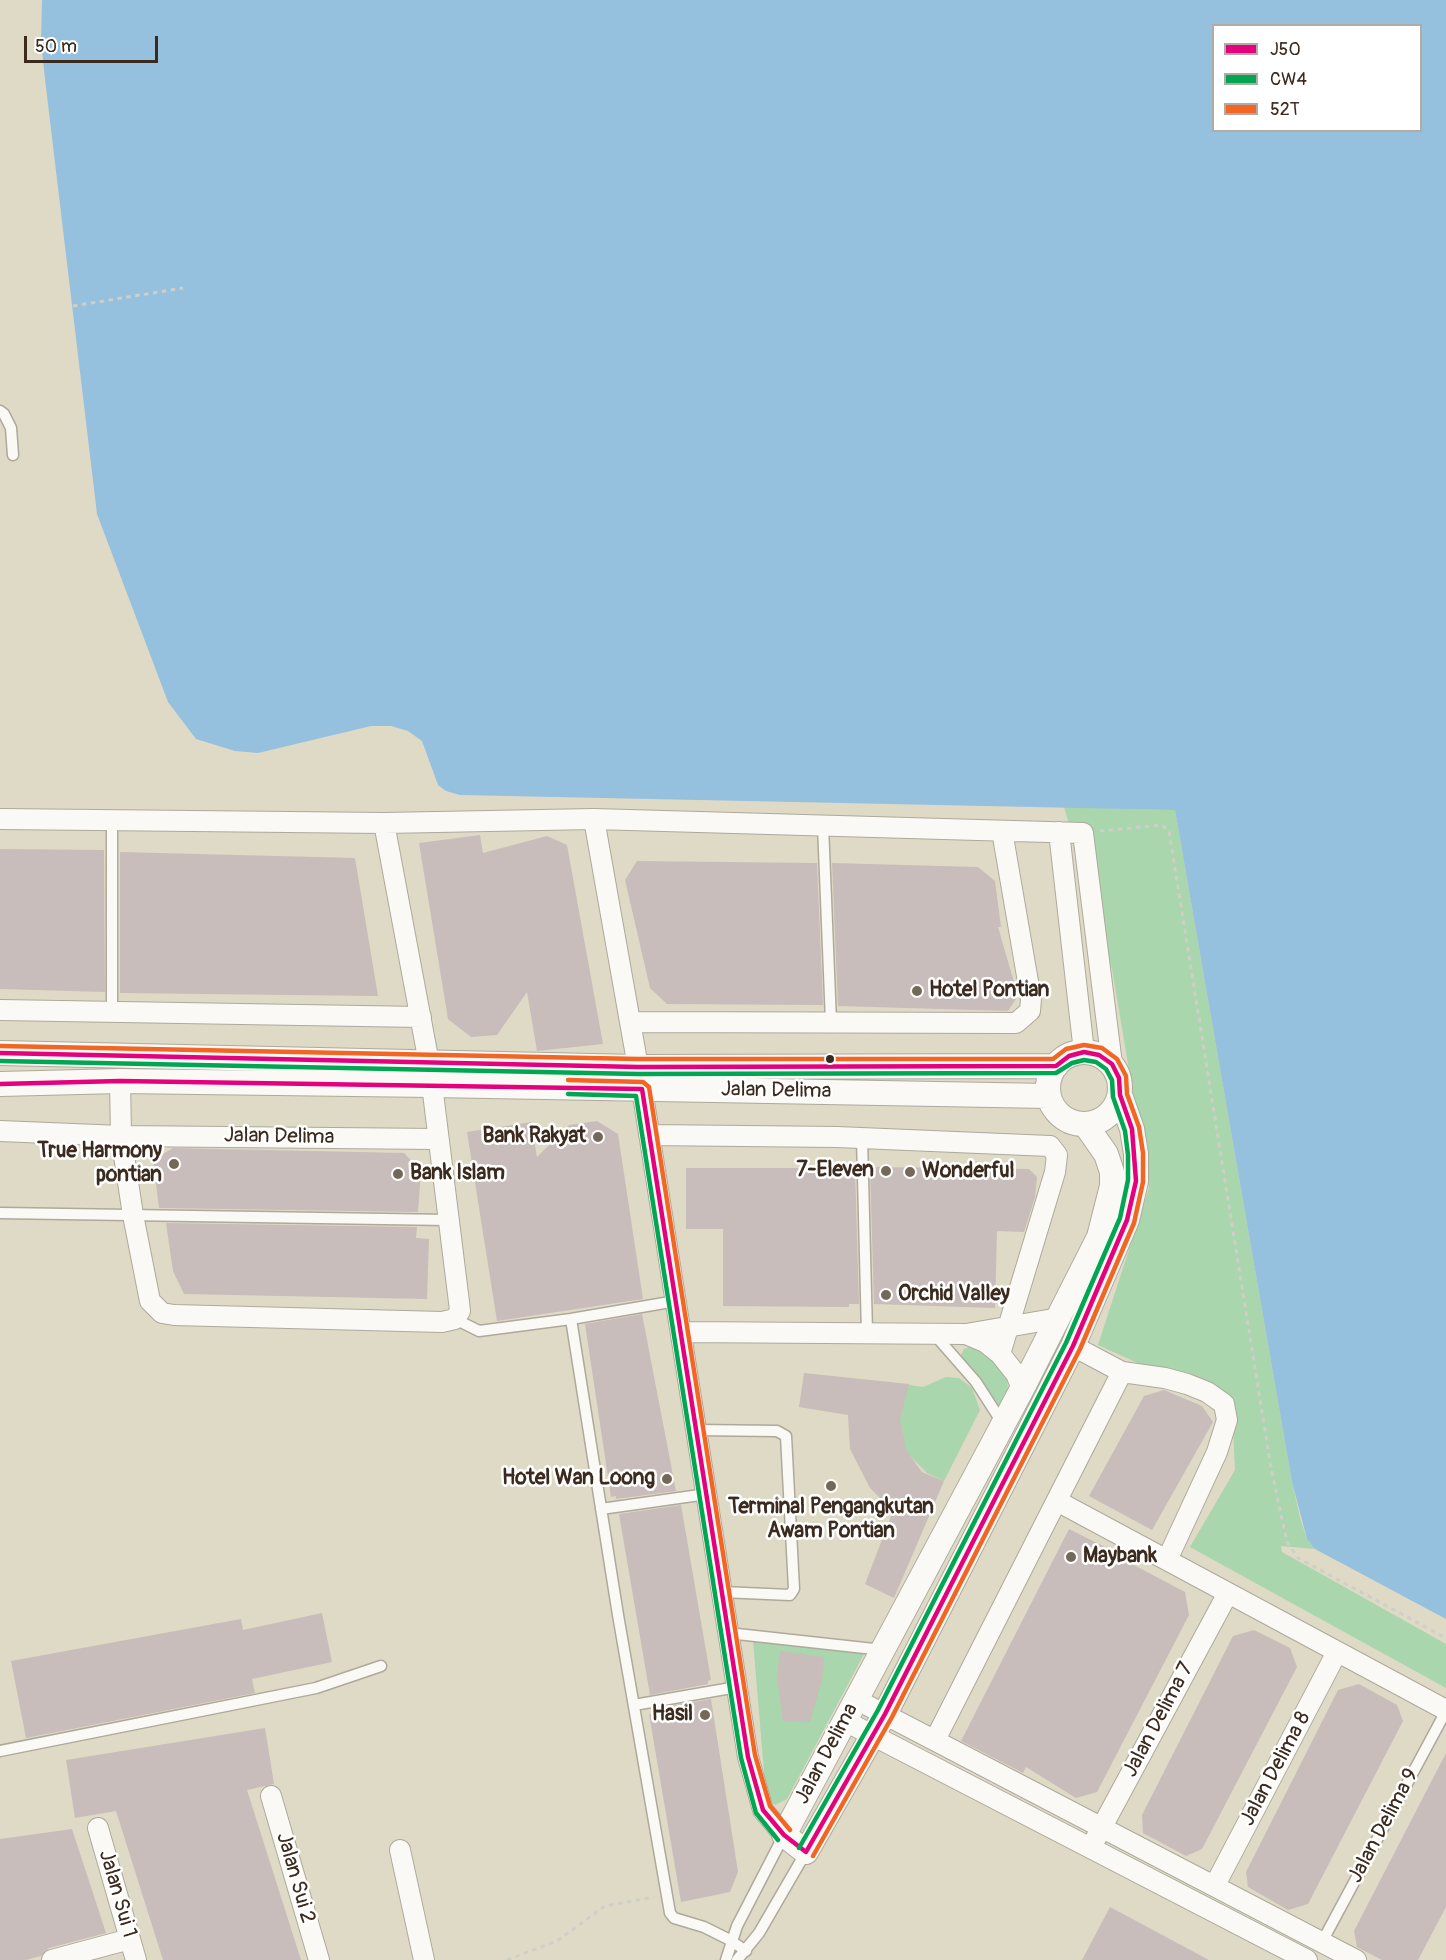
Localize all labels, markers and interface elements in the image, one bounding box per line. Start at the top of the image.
scale bar [27,24,160,62]
legend [1212,24,1422,132]
text: 50 m [35,35,77,58]
text: J50 [1270,38,1301,61]
text: CW4 [1270,68,1307,91]
text: 52T [1270,98,1300,121]
place label: Hotel Pontian [929,978,1049,1004]
marker: Hotel Pontian [910,984,924,998]
unlabelled marker [824,1053,836,1065]
street label: Jalan Delima [721,1077,831,1105]
street label: Jalan Delima [224,1123,334,1151]
place label: Bank Rakyat [483,1124,586,1150]
marker: Bank Rakyat [591,1130,605,1144]
place label: True Harmony pontian [37,1139,162,1189]
marker: True Harmony pontian [167,1157,181,1171]
place label: 7-Eleven [796,1158,874,1184]
place label: Wonderful [922,1159,1014,1185]
place label: Bank Islam [410,1161,505,1187]
marker: 7-Eleven [879,1164,893,1178]
marker: Wonderful [903,1165,917,1179]
marker: Bank Islam [391,1167,405,1181]
place label: Orchid Valley [898,1282,1010,1308]
marker: Orchid Valley [879,1288,893,1302]
place label: Hotel Wan Loong [502,1466,655,1492]
marker: Hotel Wan Loong [660,1472,674,1486]
marker: Terminal Pengangkutan Awam Pontian [824,1479,838,1493]
place label: Terminal Pengangkutan Awam Pontian [728,1495,934,1545]
place label: Maybank [1083,1544,1157,1570]
marker: Maybank [1064,1550,1078,1564]
street label: Jalan Delima 7 [1118,1658,1200,1782]
street label: Jalan Delima [790,1699,864,1809]
place label: Hasil [652,1702,693,1728]
marker: Hasil [698,1708,712,1722]
street label: Jalan Delima 8 [1235,1708,1317,1830]
street label: Jalan Delima 9 [1343,1764,1425,1888]
street label: Jalan Sui 2 [270,1830,320,1926]
street label: Jalan Sui 1 [93,1847,141,1941]

